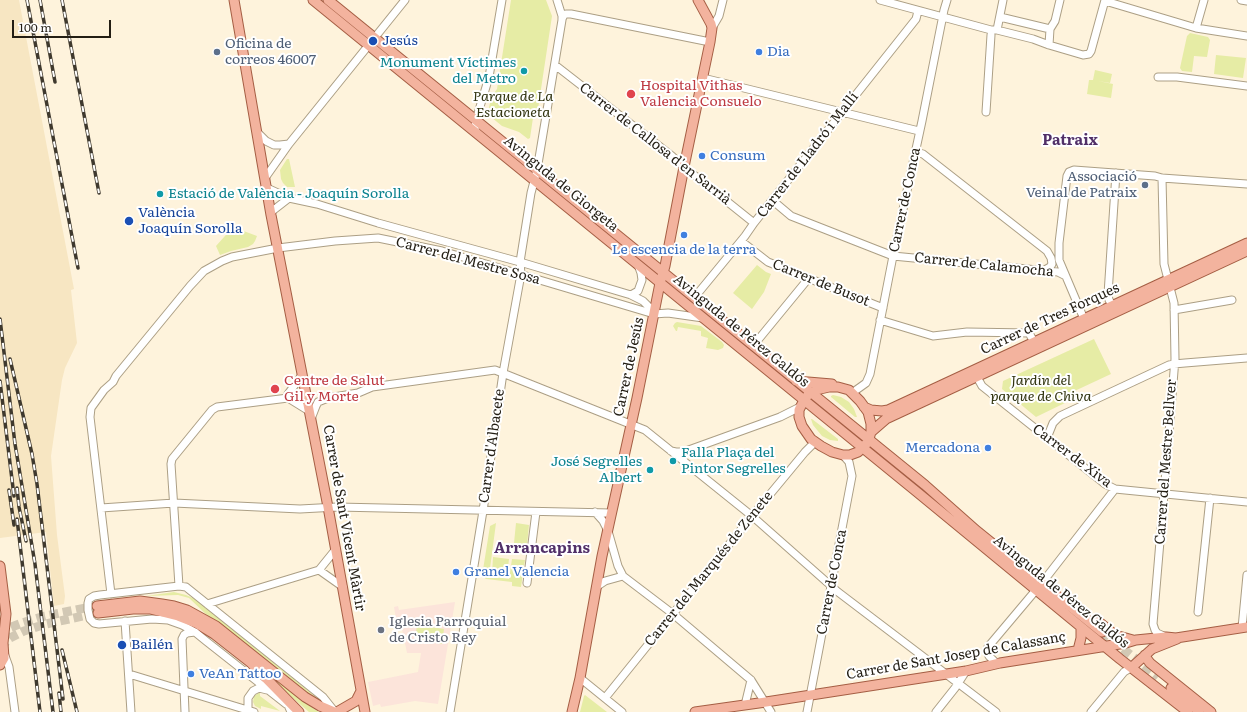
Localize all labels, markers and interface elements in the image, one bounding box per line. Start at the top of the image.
scale bar [14,12,113,38]
text: 100 m [19,18,52,36]
place label: Jesús [382,33,418,49]
marker: Jesús [367,35,379,47]
place label: Oficina de correos 46007 [225,36,316,68]
place label: Dia [767,44,790,60]
marker: Oficina de correos 46007 [212,47,222,57]
marker: Dia [754,47,764,57]
place label: Monument Víctimes del Metro [379,55,516,88]
marker: Monument Víctimes del Metro [519,66,529,76]
place label: Hospital Vithas Valencia Consuelo [640,78,762,110]
street label: Carrer de Callosa d'en Sarrià [576,80,734,208]
marker: Hospital Vithas Valencia Consuelo [625,88,637,100]
park label: Parque de La Estacioneta [473,89,553,122]
street label: Carrer de Lladró i Mallí [754,89,862,221]
district label: Patraix [1042,132,1098,150]
street label: Avinguda de Giorgeta [500,133,622,235]
street label: Carrer de Conca [886,146,924,254]
place label: Consum [710,148,766,164]
marker: Consum [697,151,707,161]
place label: Associació Veinal de Patraix [1026,169,1137,202]
marker: Associació Veinal de Patraix [1140,180,1150,190]
place label: Estació de València - Joaquín Sorolla [168,186,409,202]
marker: Estació de València - Joaquín Sorolla [155,189,165,199]
place label: València Joaquín Sorolla [138,205,243,238]
marker: València Joaquín Sorolla [123,215,135,227]
marker: Le escencia de la terra [679,230,689,240]
street label: Carrer del Mestre Sosa [394,234,542,288]
place label: Le escencia de la terra [612,242,756,258]
street label: Carrer de Calamocha [914,249,1054,281]
street label: Carrer de Busot [770,256,872,310]
street label: Avinguda de Pérez Galdós [670,271,812,391]
street label: Carrer de Tres Forques [978,279,1122,359]
street label: Carrer de Jesús [610,316,648,418]
place label: Centre de Salut Gil y Morte [284,373,385,406]
park label: Jardín del parque de Chiva [990,373,1092,406]
street label: Carrer del Mestre Bellver [1152,379,1180,545]
marker: Centre de Salut Gil y Morte [269,383,281,395]
street label: Carrer d'Albacete [476,388,508,504]
street label: Carrer de Xiva [1029,421,1115,491]
street label: Carrer de Sant Vicent Màrtir [319,423,369,613]
place label: Mercadona [905,440,980,456]
marker: Mercadona [983,443,993,453]
place label: Falla Plaça del Pintor Segrelles [681,445,786,478]
place label: José Segrelles Albert [551,454,642,486]
marker: Falla Plaça del Pintor Segrelles [668,456,678,466]
marker: José Segrelles Albert [645,465,655,475]
street label: Carrer del Marqués de Zenete [641,488,777,650]
street label: Carrer de Conca [814,528,850,636]
street label: Avinguda de Pérez Galdós [990,532,1132,652]
district label: Arrancapins [494,540,590,558]
place label: Granel Valencia [464,564,569,580]
marker: Granel Valencia [451,567,461,577]
place label: Iglesia Parroquial de Cristo Rey [389,614,507,646]
marker: Iglesia Parroquial de Cristo Rey [376,625,386,635]
street label: Carrer de Sant Josep de Calassanç [845,628,1067,684]
place label: Bailén [131,637,173,653]
marker: Bailén [116,639,128,651]
place label: VeAn Tattoo [199,666,281,682]
marker: VeAn Tattoo [186,669,196,679]

